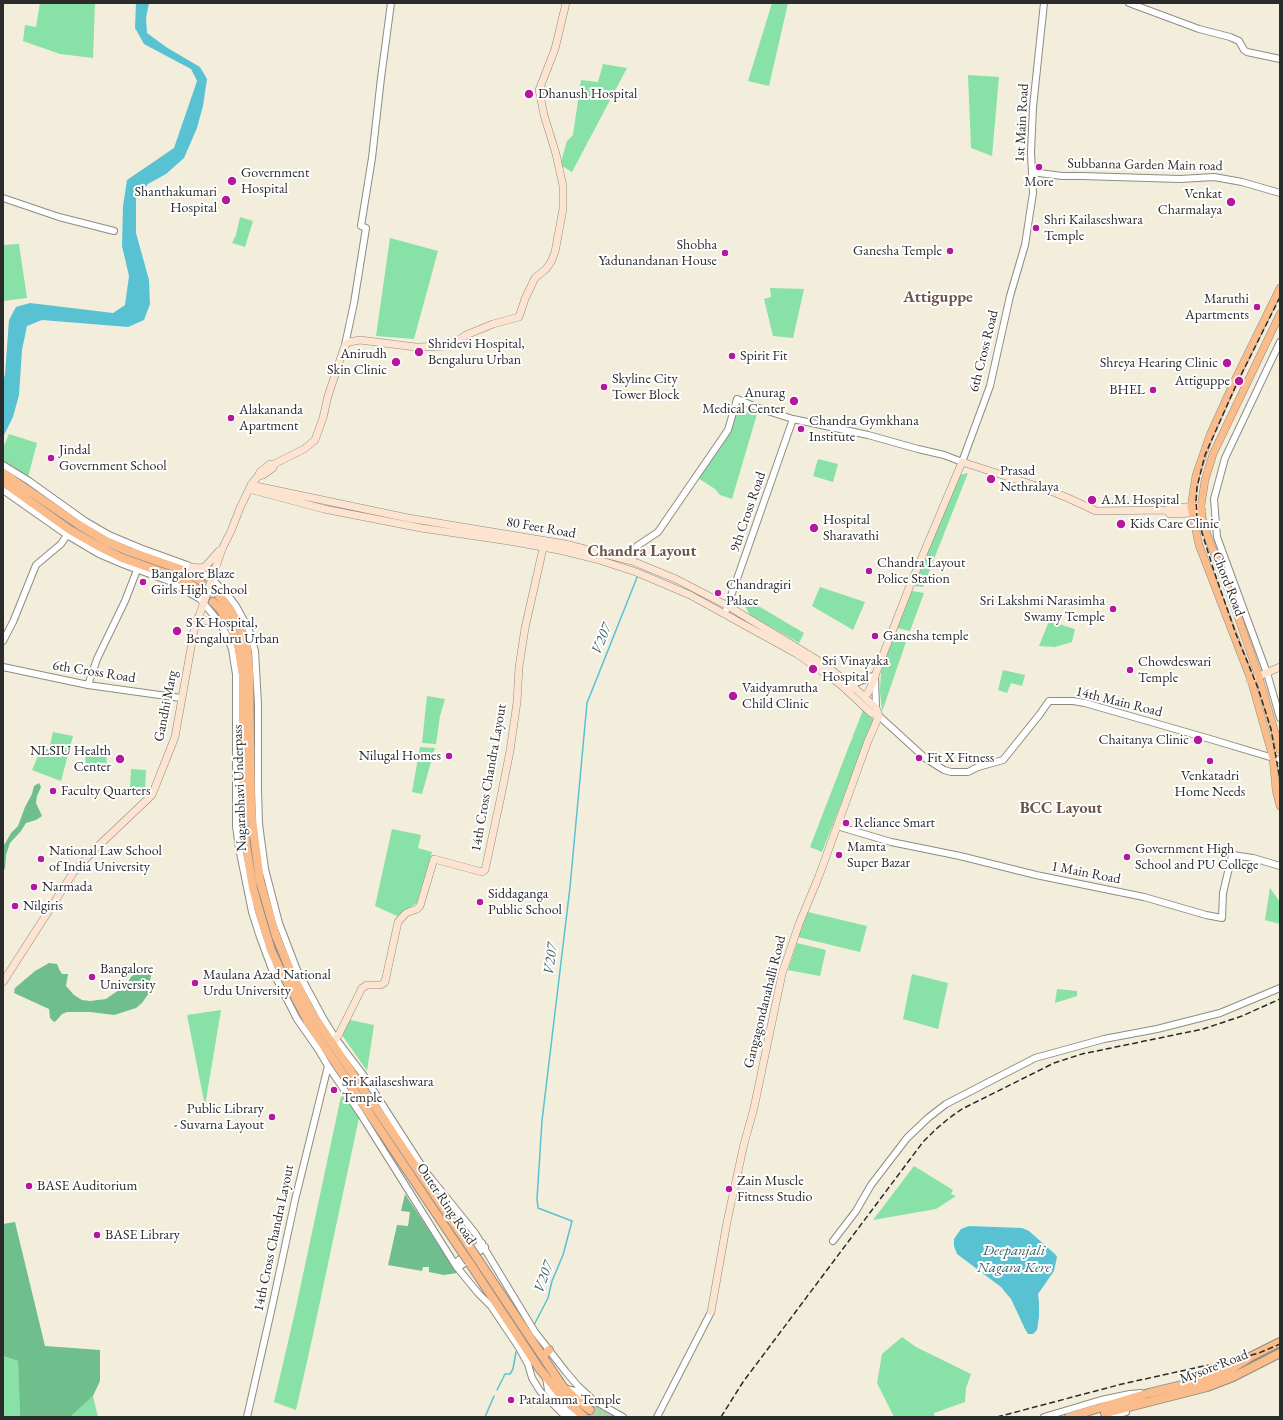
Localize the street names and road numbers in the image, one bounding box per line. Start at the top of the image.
street label: 1st Main Road [1012,83,1032,163]
street label: Subbanna Garden Main road [1067,155,1223,175]
street label: 6th Cross Road [966,308,1002,394]
street label: 9th Cross Road [726,470,770,554]
street label: 80 Feet Road [505,514,577,542]
street label: Chord Road [1208,549,1248,619]
street label: 6th Cross Road [51,657,137,687]
street label: Gandhi Marg [151,669,181,743]
street label: 14th Main Road [1074,683,1164,721]
street label: 14th Cross Chandra Layout [468,703,510,853]
street label: Nagarabhavi Underpass [229,724,251,852]
street label: 1 Main Road [1050,858,1122,888]
street label: Gangagondanahalli Road [740,934,790,1070]
street label: Outer Ring Road [413,1160,479,1248]
street label: 14th Cross Chandra Layout [250,1163,298,1313]
street label: Mysore Road [1177,1346,1251,1388]

